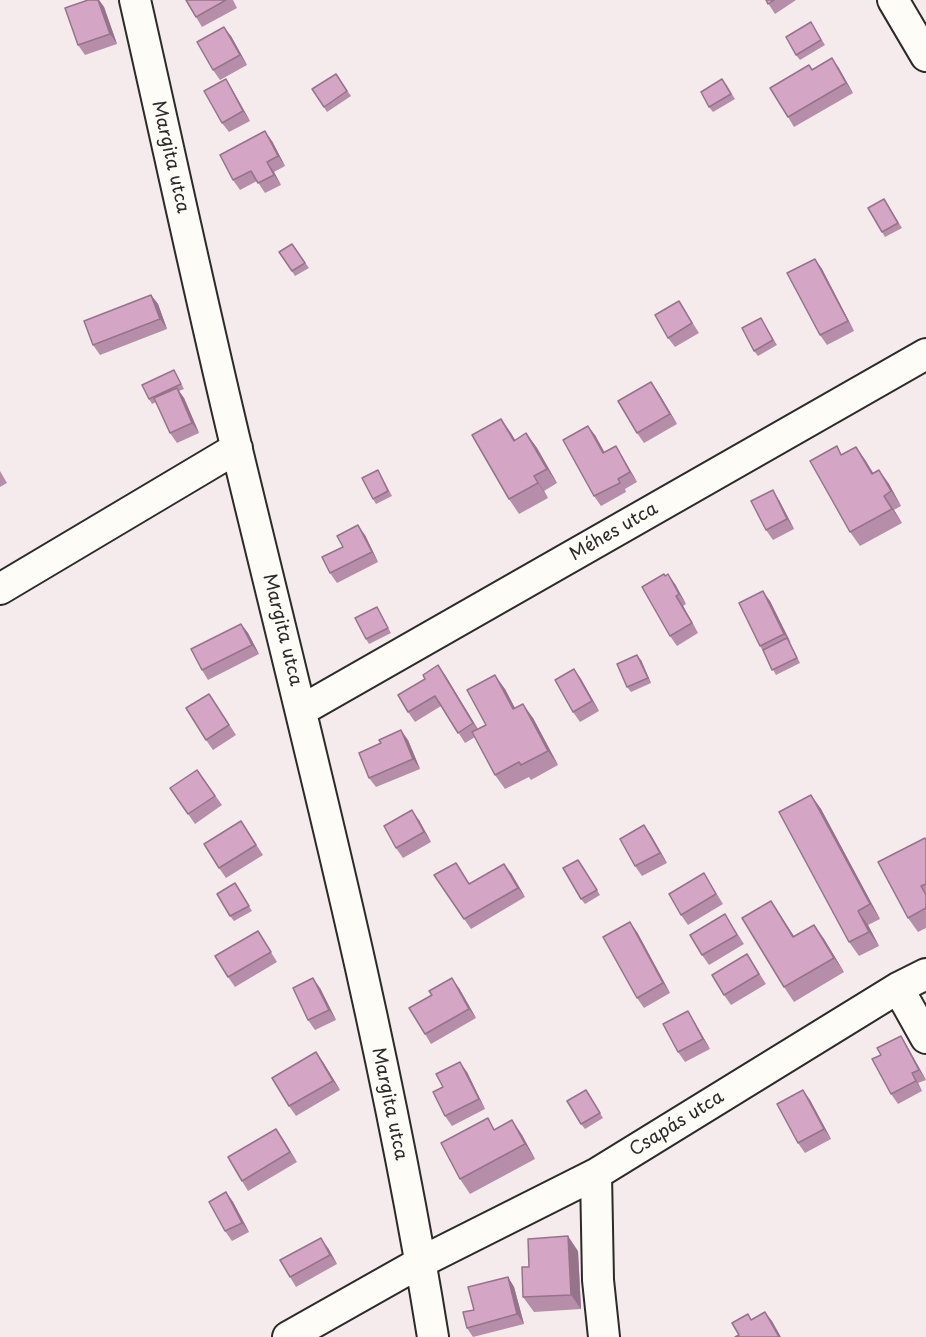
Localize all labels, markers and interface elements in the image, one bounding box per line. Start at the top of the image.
street label: Margita utca [147,99,193,215]
street label: Méhes utca [566,498,662,566]
street label: Margita utca [258,572,306,688]
street label: Margita utca [367,1046,411,1162]
street label: Csapás utca [626,1087,728,1161]

